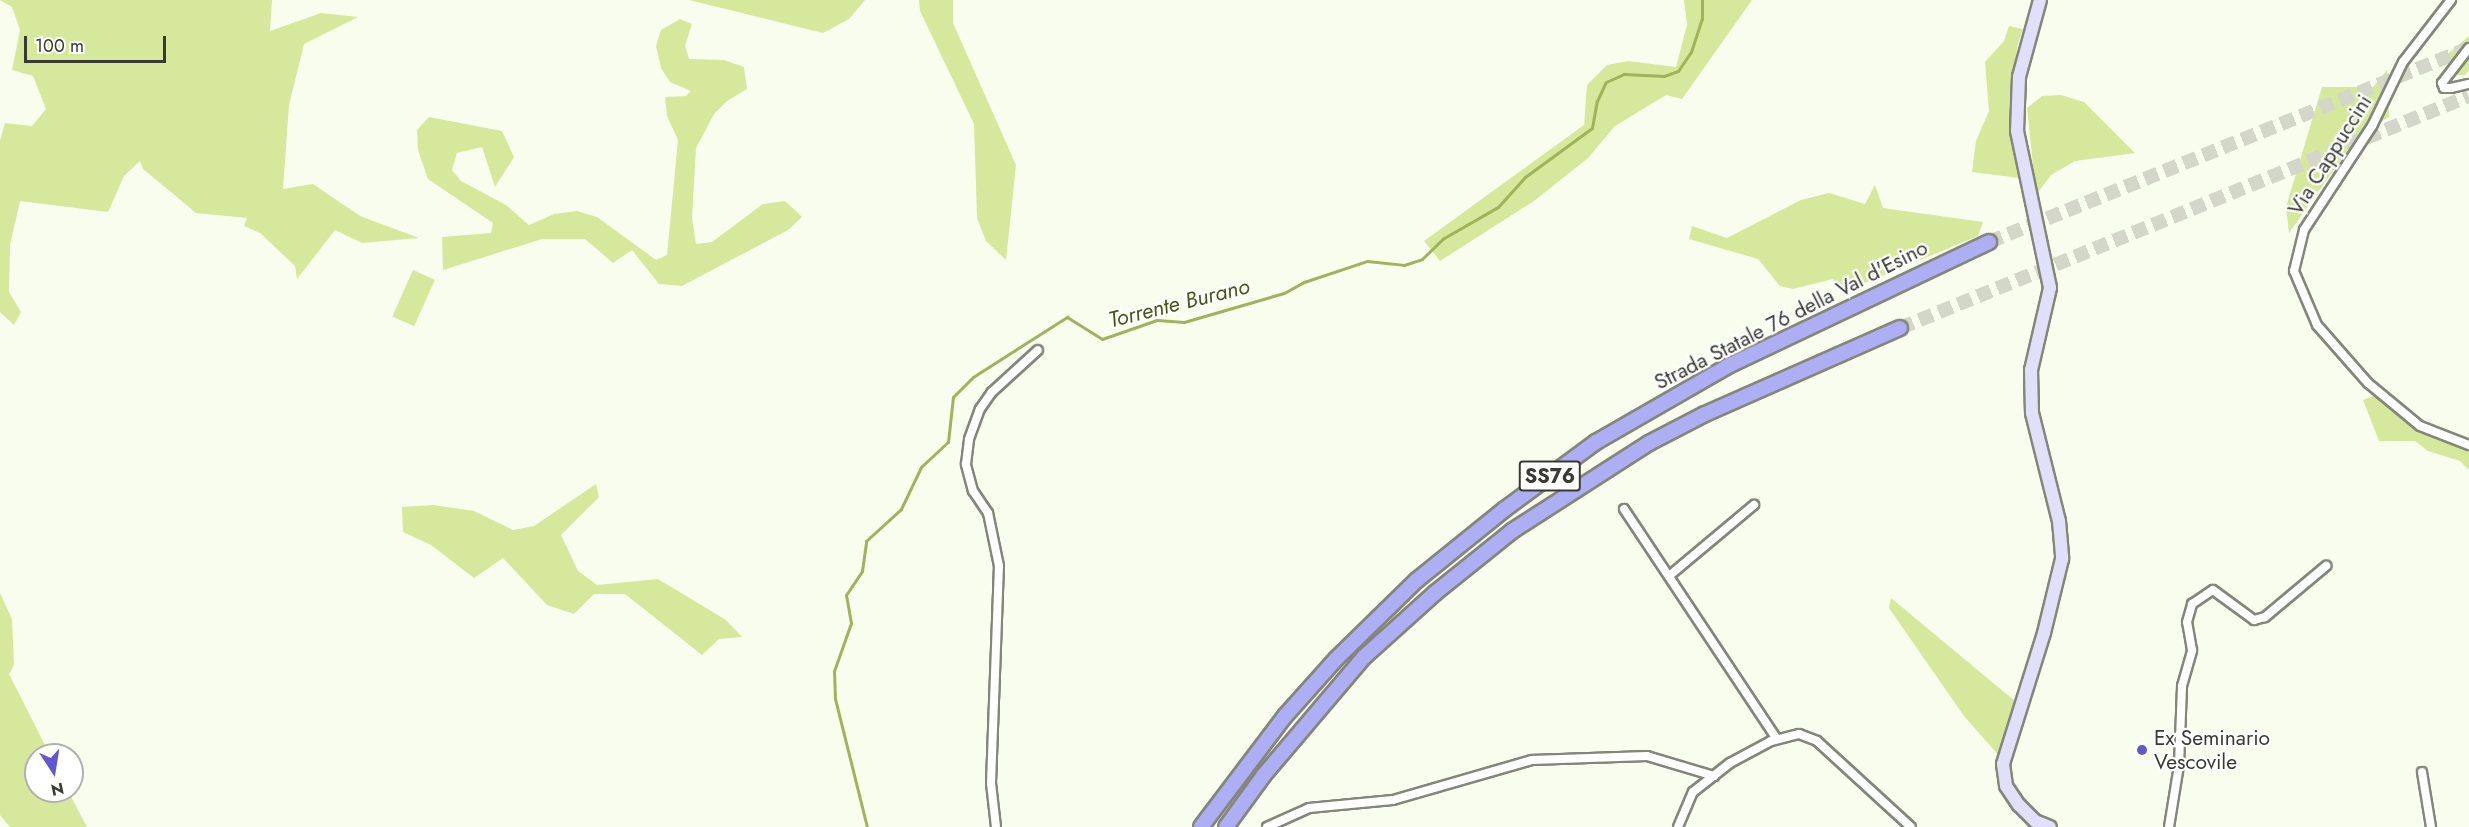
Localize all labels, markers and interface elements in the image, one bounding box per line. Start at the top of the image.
scale bar [27,24,170,62]
text: 100 m [35,33,84,59]
street label: Via Cappuccini [2283,90,2377,220]
street label: Strada Statale 76 della Val d'Esino [1650,235,1932,395]
water label: Torrente Burano [1106,273,1252,333]
road number: SS76 [1518,459,1582,493]
place label: Ex Seminario Vescovile [2154,725,2270,775]
north arrow [24,743,84,803]
marker: Ex Seminario Vescovile [2135,743,2149,757]
text: N [49,777,66,802]

